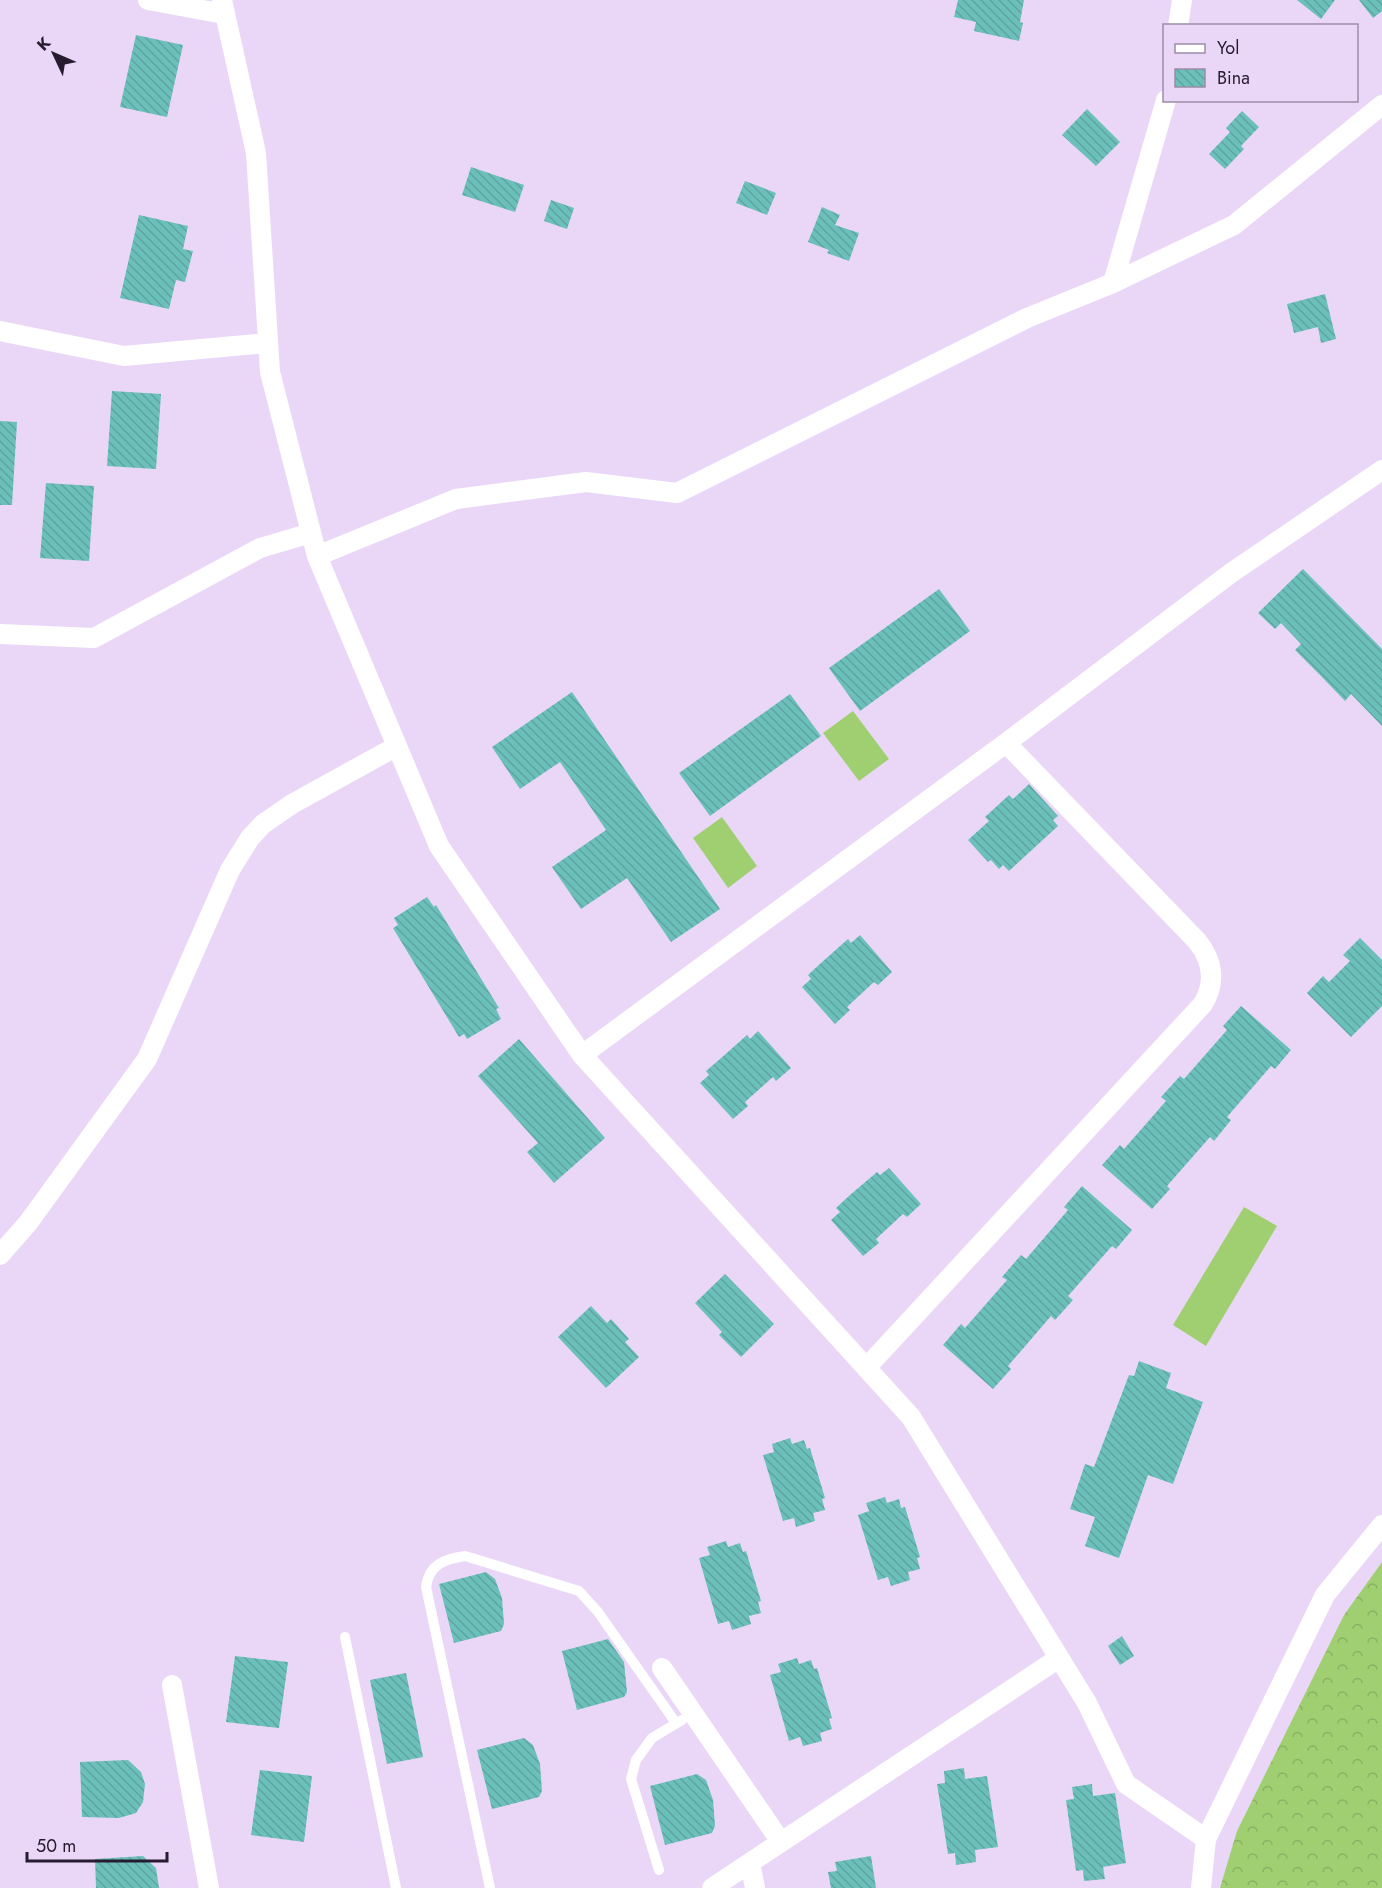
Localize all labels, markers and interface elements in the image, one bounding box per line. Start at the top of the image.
north arrow [24,24,84,84]
legend [1163,24,1358,102]
text: K [31,31,56,56]
text: Yol [1217,35,1239,61]
text: Bina [1217,65,1250,91]
scale bar [27,1825,166,1863]
text: 50 m [36,1833,76,1859]

